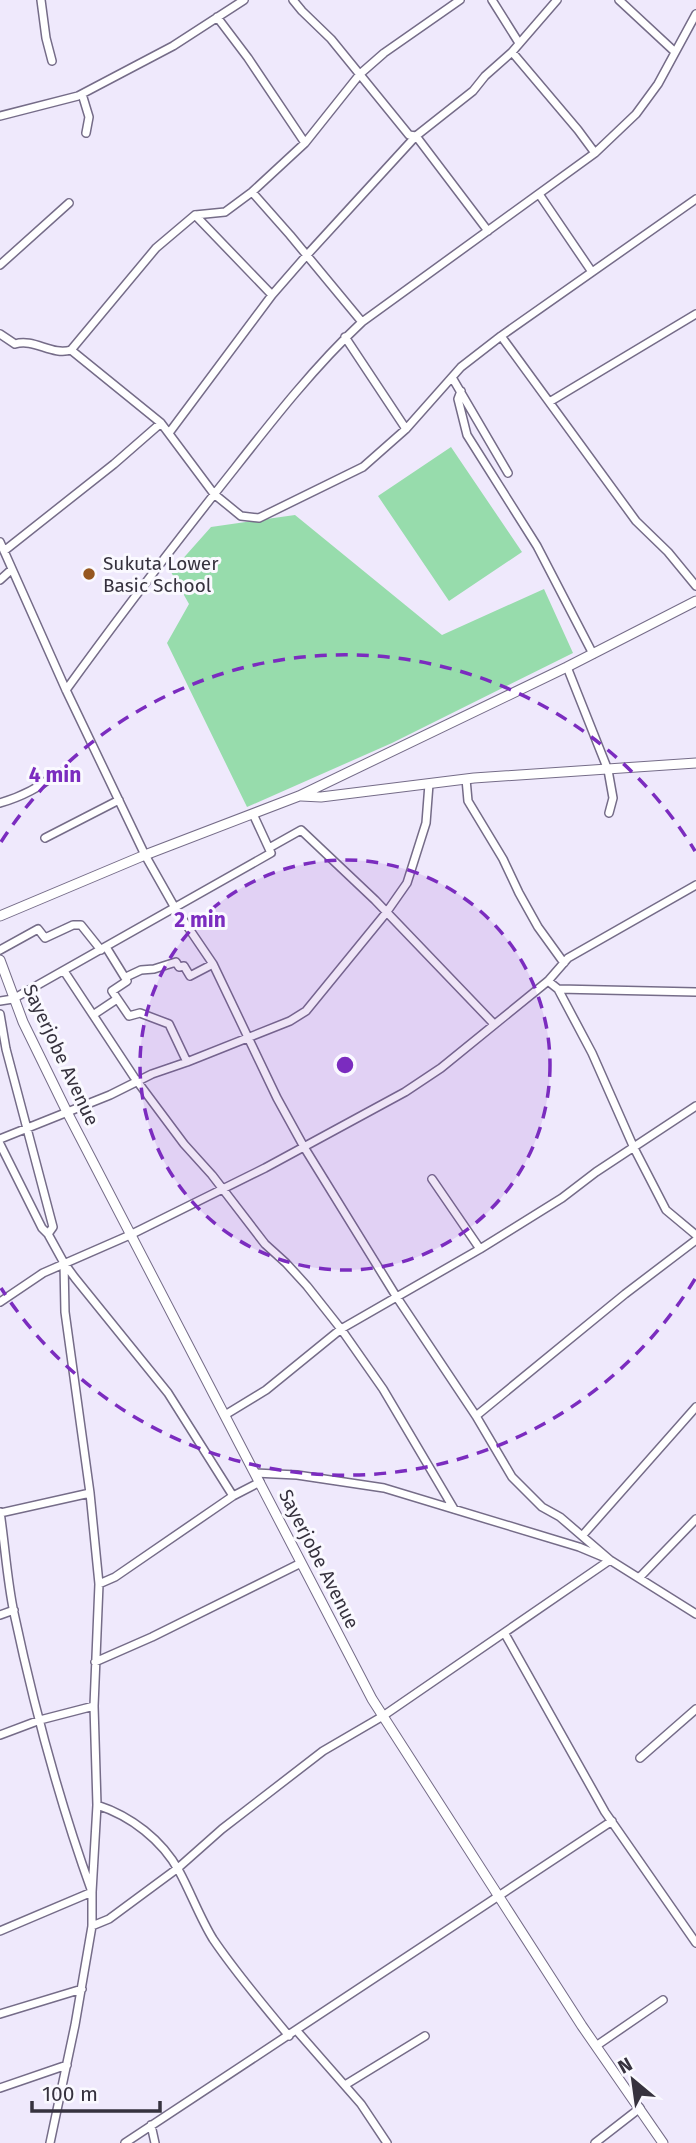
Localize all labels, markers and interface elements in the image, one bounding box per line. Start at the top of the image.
place label: Sukuta Lower Basic School [103,552,219,597]
marker: Sukuta Lower Basic School [81,566,97,582]
text: 4 min [29,762,81,788]
text: 2 min [174,907,226,933]
street label: Sayerjobe Avenue [18,981,104,1129]
centre of rings [333,1053,357,1077]
street label: Sayerjobe Avenue [274,1485,364,1633]
north arrow [598,2045,668,2115]
text: N [614,2052,636,2079]
scale bar [32,2070,159,2114]
text: 100 m [42,2081,98,2107]

